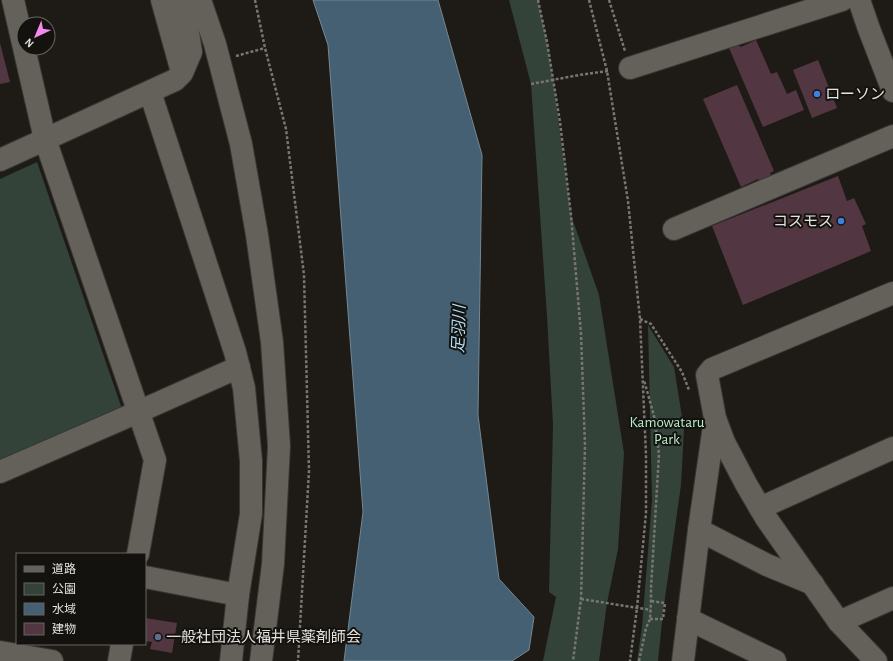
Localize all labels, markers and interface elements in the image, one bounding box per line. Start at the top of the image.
north arrow [16,16,56,56]
text: N [23,36,36,49]
place label: ローソン [825,87,885,102]
marker: ローソン [812,89,822,99]
place label: コスモス [773,214,833,229]
marker: コスモス [836,216,846,226]
water label: 足羽川 [450,303,468,353]
park label: Kamowataru Park [630,415,705,447]
legend [16,553,146,645]
text: 道路 [52,562,76,575]
text: 公園 [52,583,76,595]
text: 水域 [52,603,76,615]
text: 建物 [52,622,76,635]
place label: 一般社団法人福井県薬剤師会 [166,628,361,645]
marker: 一般社団法人福井県薬剤師会 [153,632,163,642]

